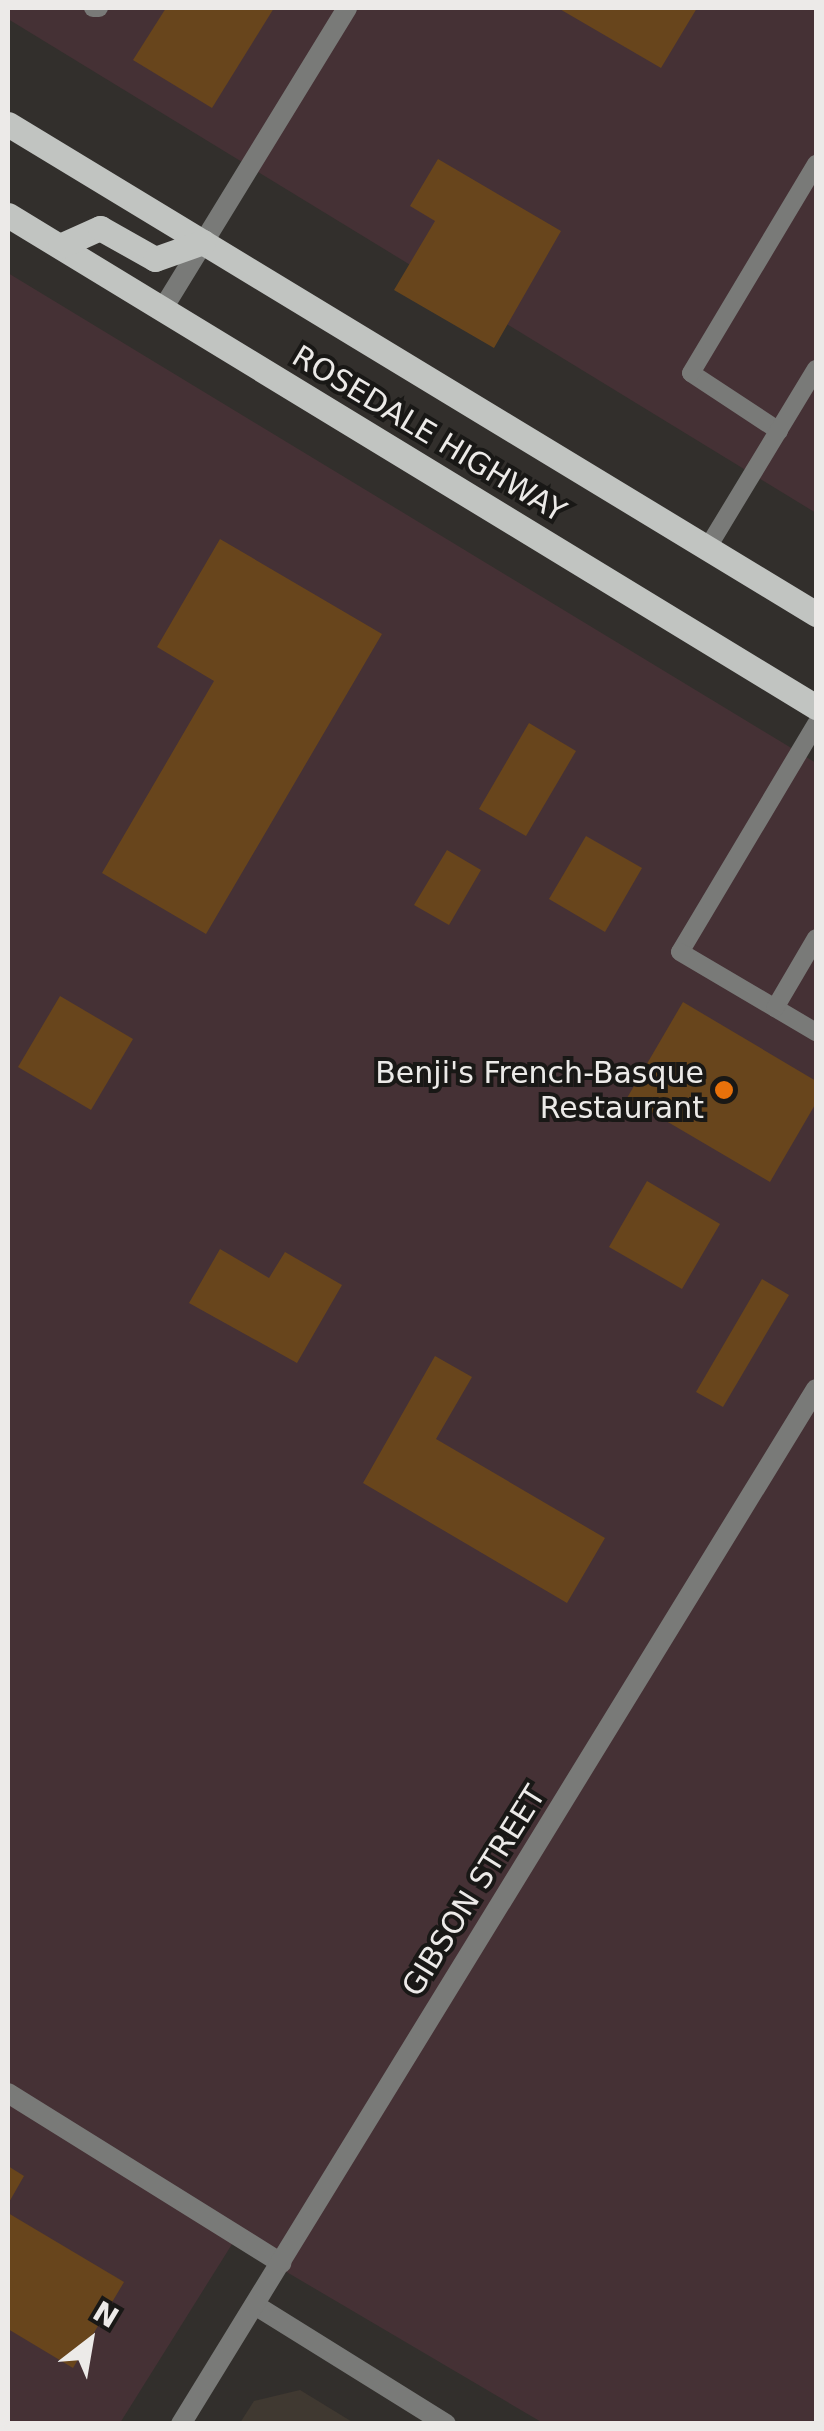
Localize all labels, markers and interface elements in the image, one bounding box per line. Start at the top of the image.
street label: ROSEDALE HIGHWAY [286,338,572,530]
place label: Benji's French-Basque Restaurant [375,1055,704,1126]
marker: Benji's French-Basque Restaurant [713,1079,735,1101]
street label: GIBSON STREET [395,1779,553,2003]
north arrow [40,2291,140,2391]
text: N [87,2295,124,2335]

